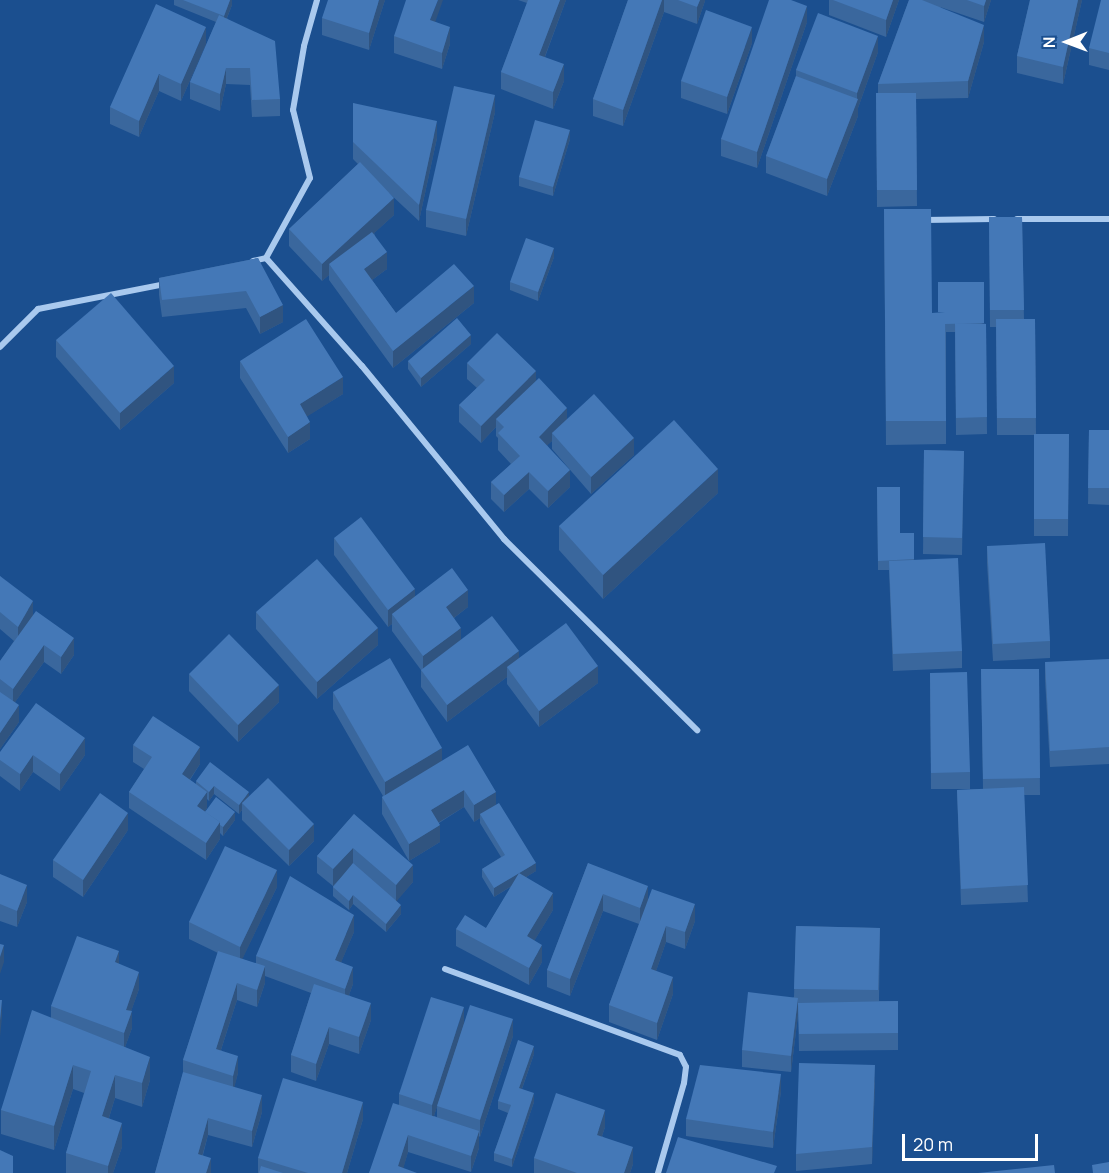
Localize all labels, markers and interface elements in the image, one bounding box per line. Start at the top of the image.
north arrow [1037,12,1097,72]
text: N [1038,36,1060,48]
scale bar [905,1122,1042,1160]
text: 20 m [913,1132,953,1156]

